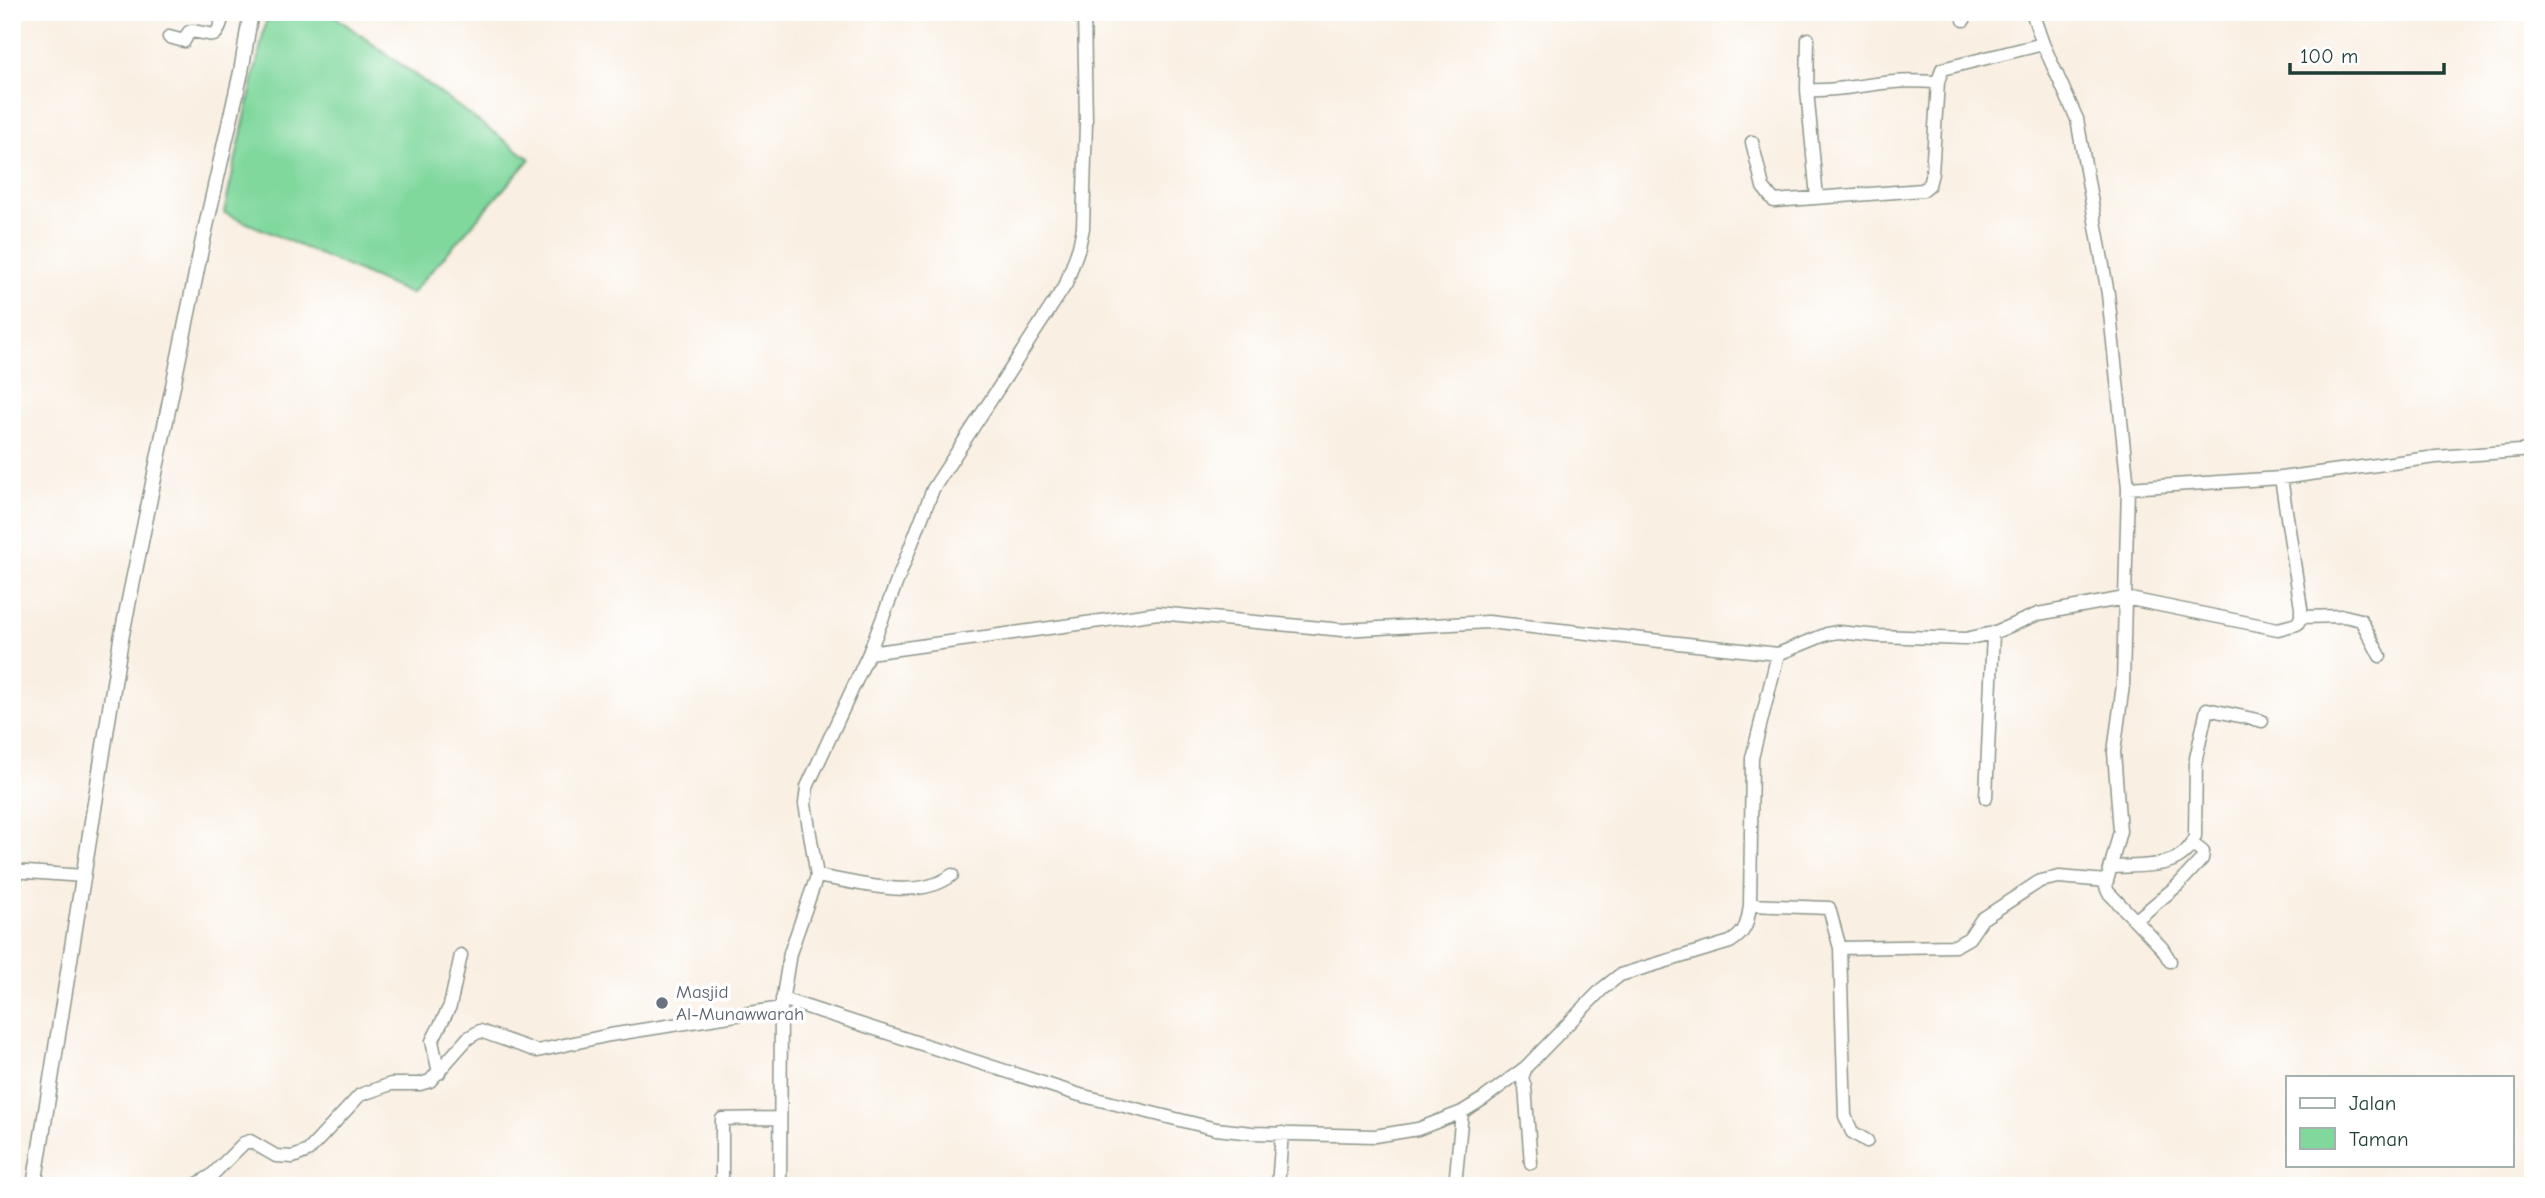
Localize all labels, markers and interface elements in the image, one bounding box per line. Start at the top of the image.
scale bar [2290,32,2444,76]
text: 100 m [2300,44,2358,68]
place label: Masjid Al-Munawwarah [676,981,804,1025]
marker: Masjid Al-Munawwarah [654,995,670,1011]
legend [2286,1076,2514,1166]
text: Jalan [2349,1091,2396,1115]
text: Taman [2349,1127,2409,1151]

